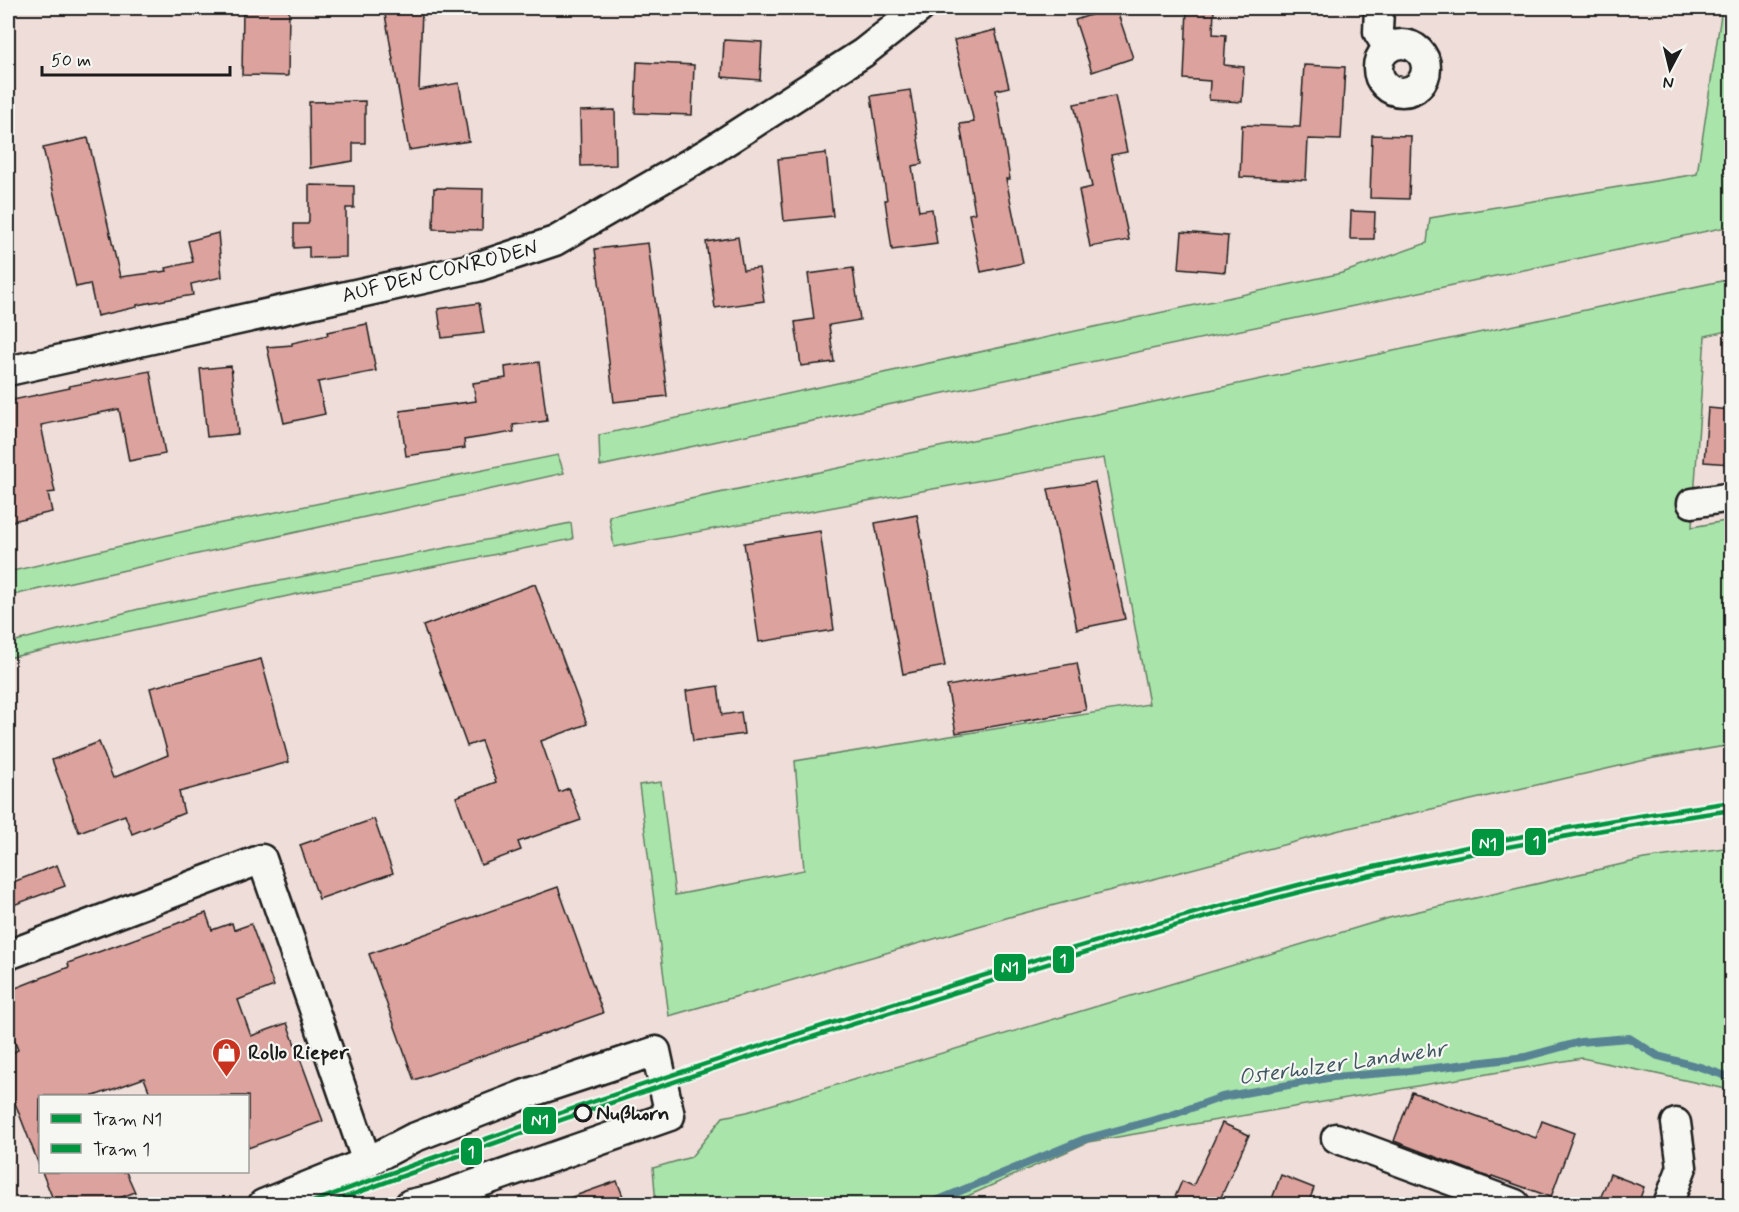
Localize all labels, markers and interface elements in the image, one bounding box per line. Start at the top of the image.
scale bar [42,39,230,77]
north arrow [1640,39,1700,99]
text: 50 m [51,49,91,73]
text: N [1662,71,1675,93]
street label: AUF DEN CONRODEN [339,234,541,310]
line badge: 1 [1524,827,1547,856]
line badge: N1 [1471,828,1505,857]
text: 1 [1532,832,1540,853]
text: N1 [1479,834,1497,855]
line badge: 1 [1052,945,1075,974]
text: 1 [1059,950,1067,971]
line badge: N1 [993,953,1027,982]
text: N1 [1001,958,1019,979]
water label: Osterholzer Landwehr [1237,1035,1450,1092]
shop icon: Rollo Rieper [211,1036,243,1078]
place label: Rollo Rieper [248,1039,350,1067]
legend [39,1095,249,1173]
place label: Nußhorn [596,1100,670,1128]
marker: Nußhorn [574,1104,592,1122]
line badge: N1 [522,1106,557,1135]
text: Tram N1 [93,1108,162,1132]
text: N1 [531,1111,549,1132]
line badge: 1 [460,1137,483,1166]
text: Tram 1 [93,1138,150,1162]
text: 1 [467,1142,475,1163]

